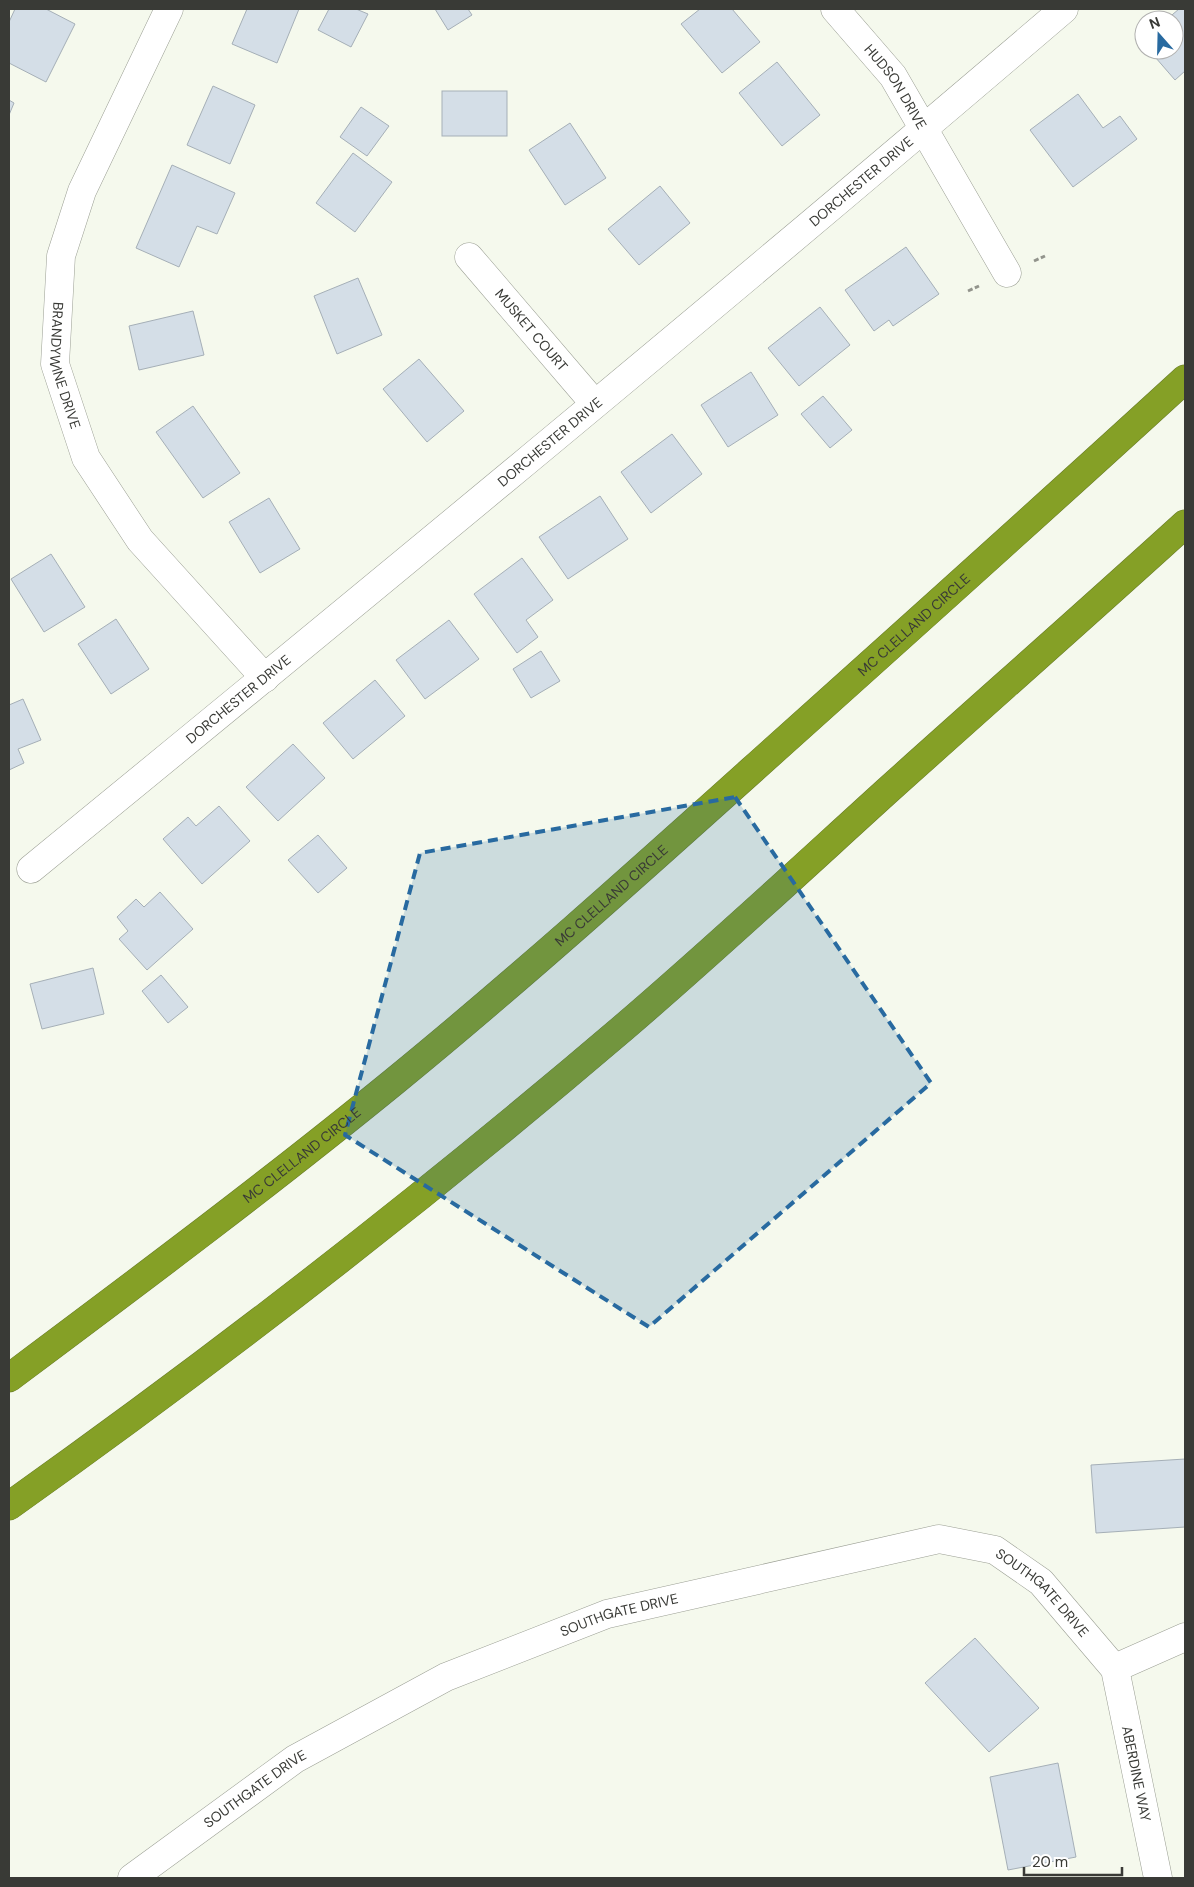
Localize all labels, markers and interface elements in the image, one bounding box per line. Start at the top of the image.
north arrow [1134,10,1184,60]
text: N [1147,13,1162,33]
street label: HUDSON DRIVE [860,40,931,133]
street label: DORCHESTER DRIVE [805,132,917,230]
street label: MUSKET COURT [491,285,572,375]
street label: BRANDYWINE DRIVE [46,302,85,431]
street label: DORCHESTER DRIVE [494,393,606,491]
street label: MC CLELLAND CIRCLE [854,570,974,680]
street label: DORCHESTER DRIVE [182,651,294,747]
street label: MC CLELLAND CIRCLE [551,841,672,950]
street label: MC CLELLAND CIRCLE [239,1103,364,1207]
street label: SOUTHGATE DRIVE [992,1544,1093,1641]
street label: SOUTHGATE DRIVE [557,1589,680,1641]
street label: ABERDINE WAY [1118,1724,1155,1823]
street label: SOUTHGATE DRIVE [200,1746,309,1832]
scale bar [1024,1844,1122,1876]
text: 20 m [1032,1852,1068,1872]

